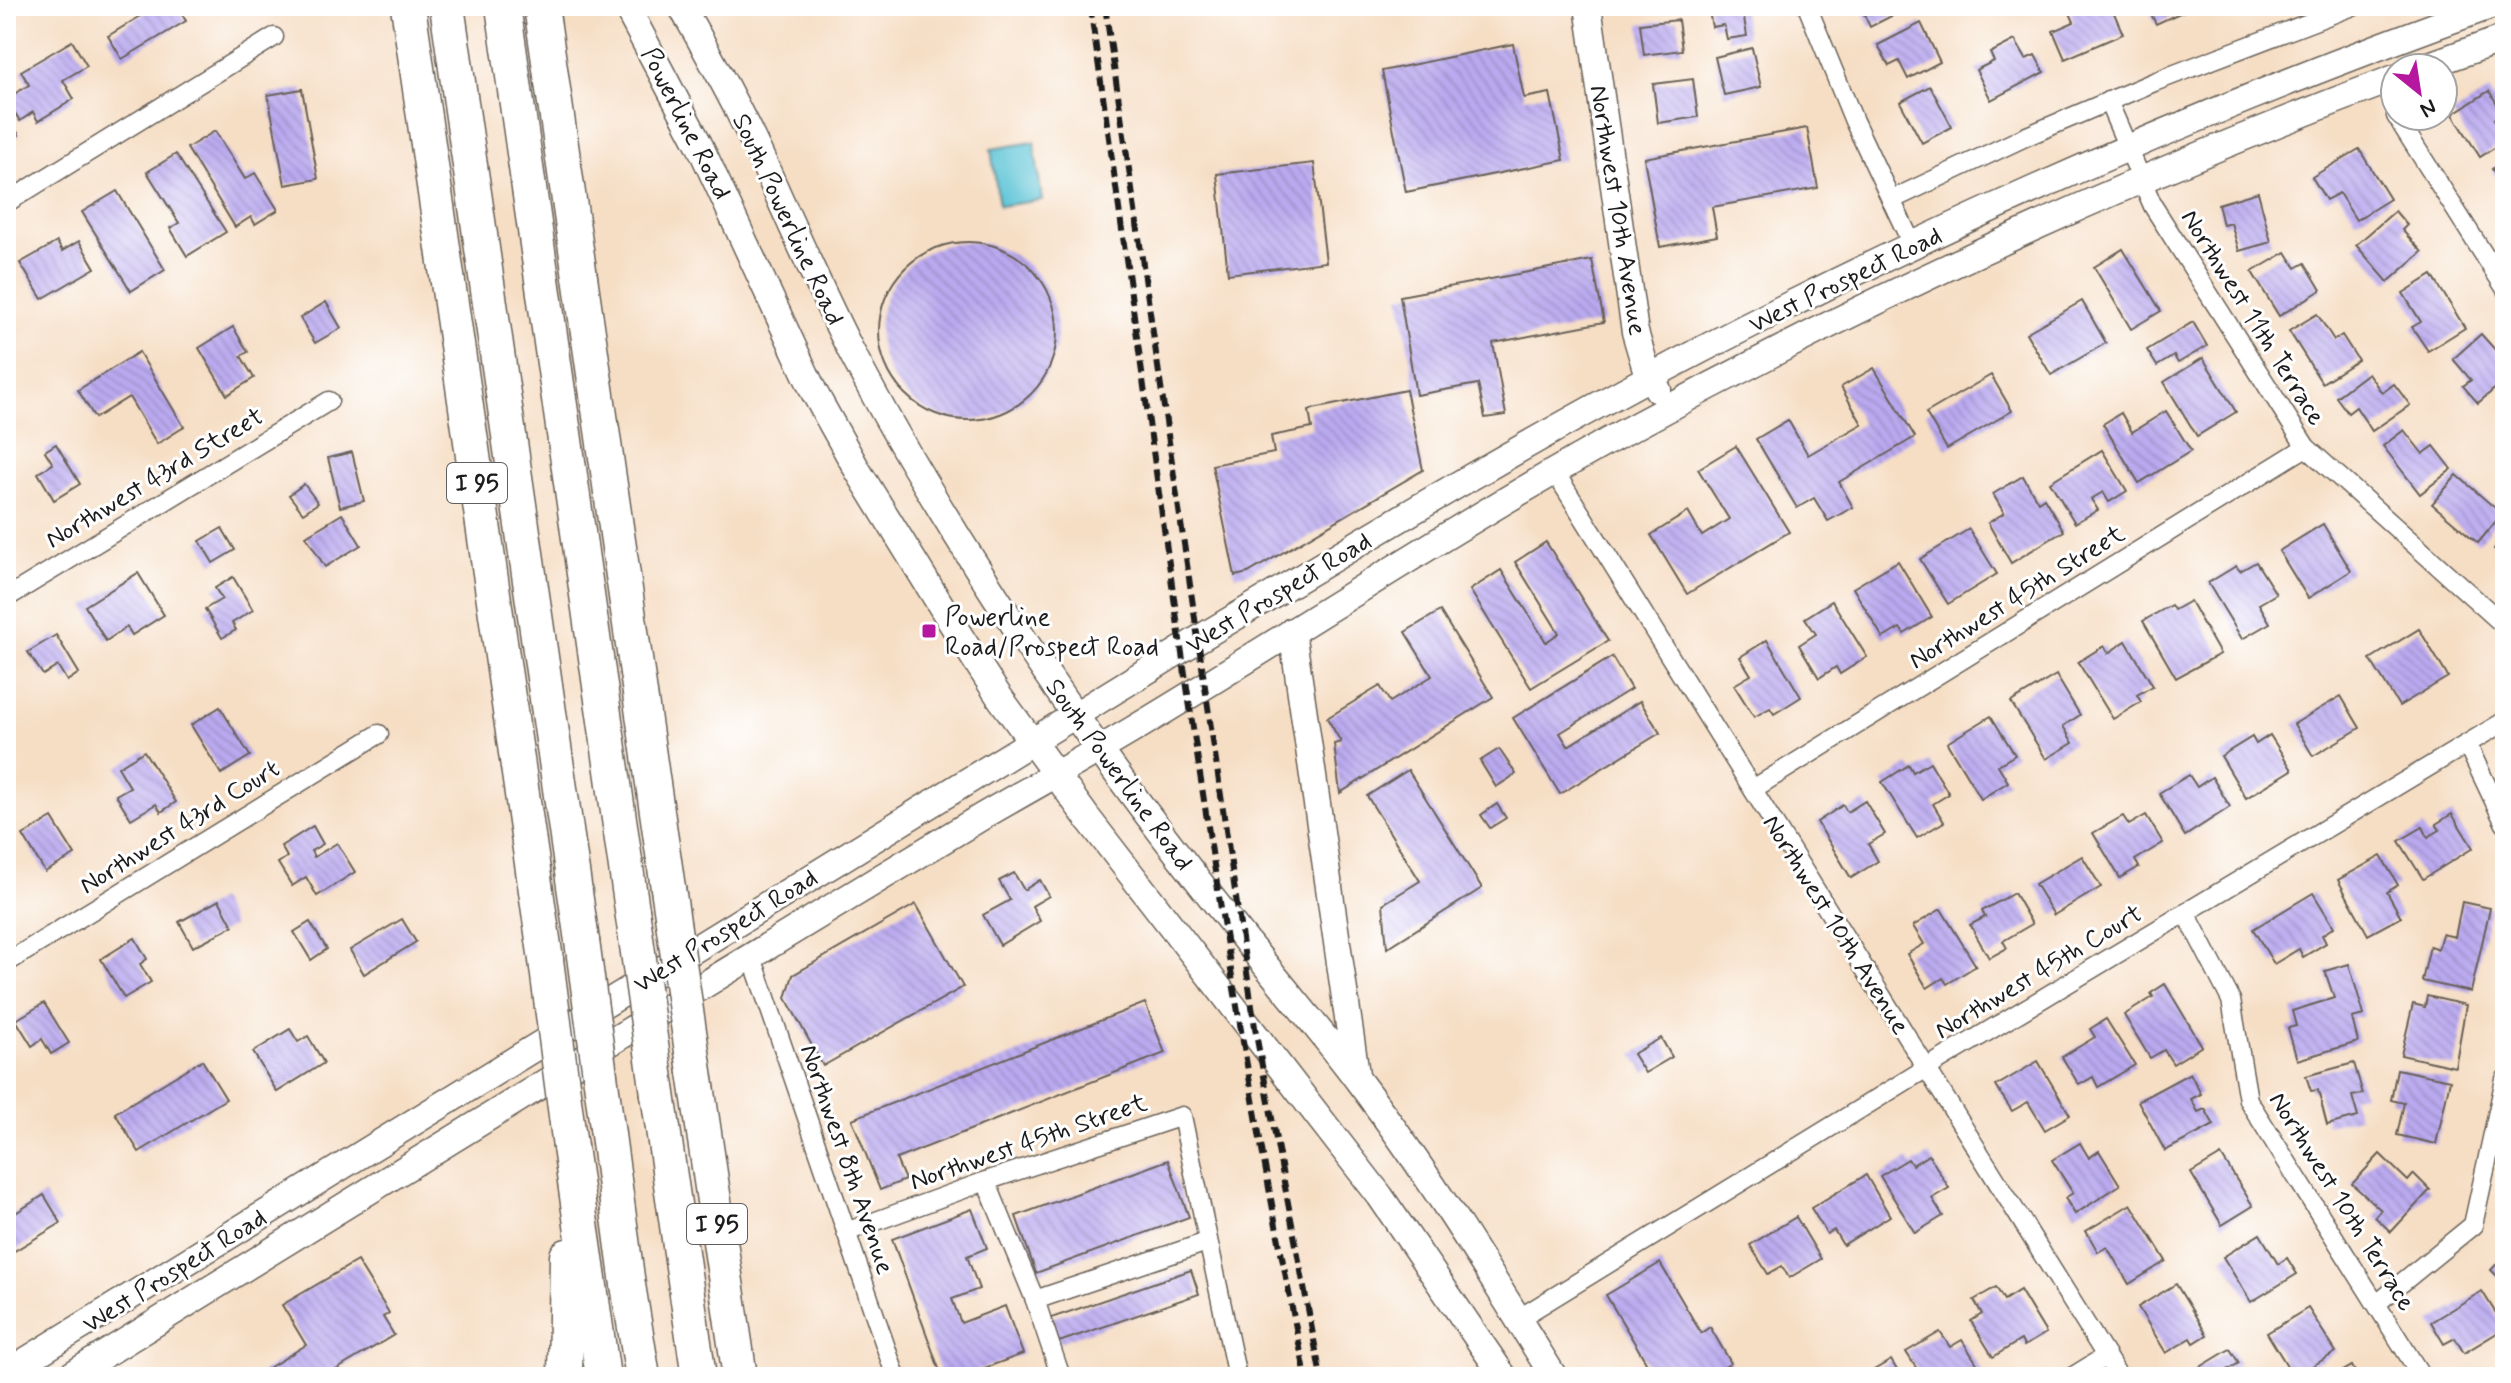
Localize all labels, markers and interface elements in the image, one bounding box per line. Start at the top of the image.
street label: Powerline Road [632,42,738,206]
north arrow [2379,52,2459,132]
street label: Northwest 10th Avenue [1580,83,1654,338]
text: N [2415,92,2441,123]
street label: South Powerline Road [723,108,851,331]
street label: Northwest 11th Terrace [2172,204,2333,432]
street label: West Prospect Road [1744,219,1948,342]
street label: Northwest 43rd Street [40,400,270,557]
road number: I 95 [447,463,507,503]
street label: Northwest 45th Street [1903,517,2131,678]
street label: West Prospect Road [1180,525,1378,663]
place label: Powerline Road/Prospect Road [945,601,1159,665]
marker: Powerline Road/Prospect Road [920,622,938,640]
street label: South Powerline Road [1037,672,1200,878]
street label: Northwest 43rd Court [73,752,287,903]
street label: Northwest 10th Avenue [1754,809,1917,1042]
street label: West Prospect Road [628,861,824,1002]
street label: Northwest 45th Court [1929,897,2149,1048]
street label: Northwest 8th Avenue [791,1040,902,1279]
street label: Northwest 45th Street [906,1086,1152,1199]
street label: Northwest 10th Terrace [2260,1086,2423,1318]
street label: West Prospect Road [77,1201,273,1342]
road number: I 95 [687,1204,747,1244]

